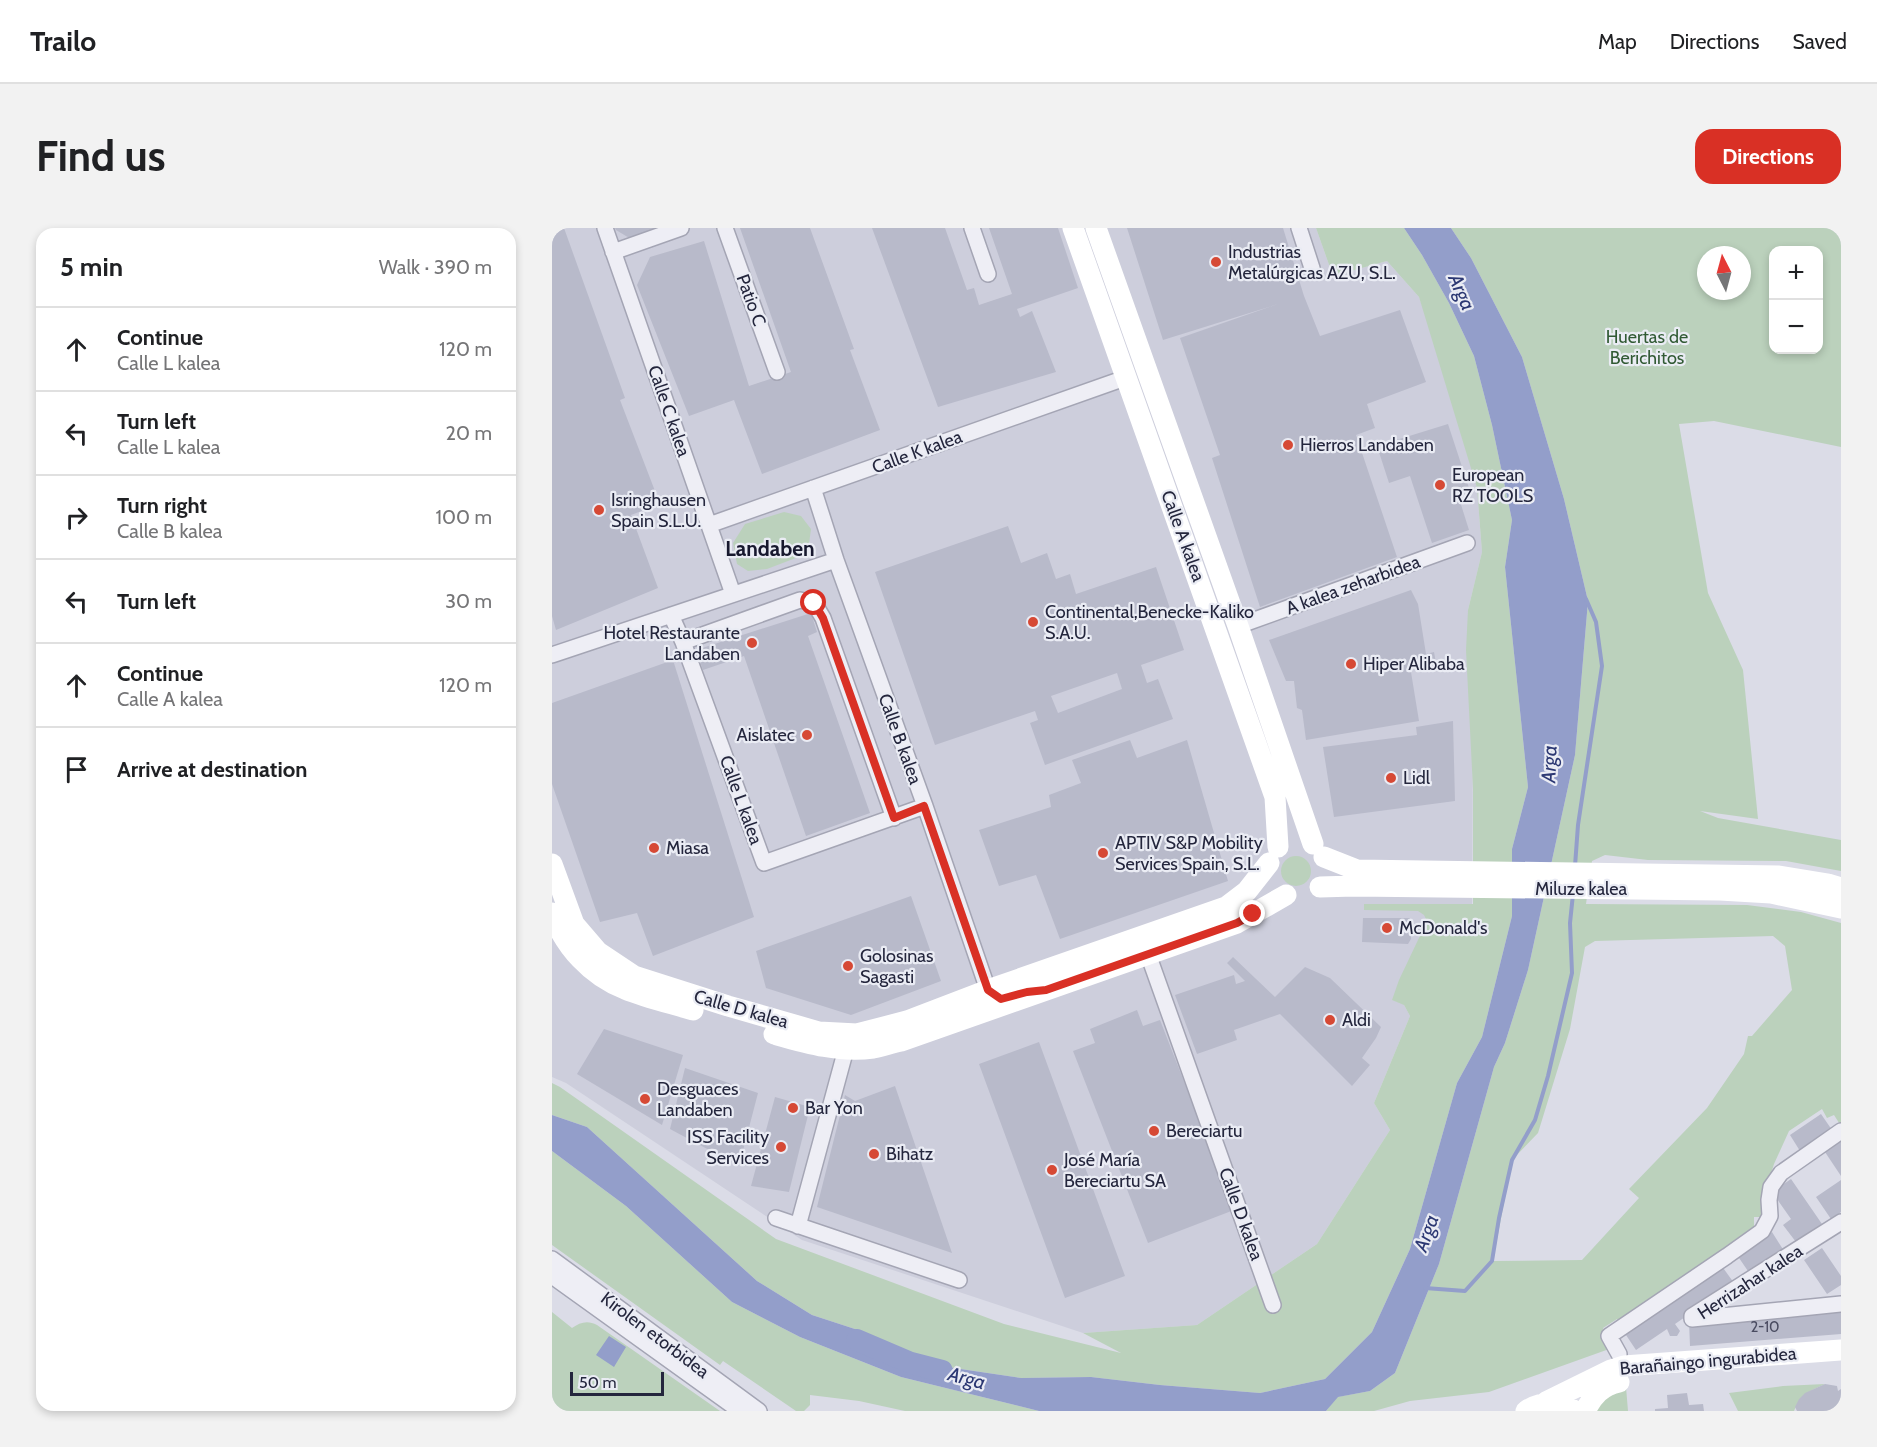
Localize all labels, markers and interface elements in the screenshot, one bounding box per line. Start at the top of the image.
text: Trailo [30,24,96,58]
text: Map [1598,29,1637,54]
text: Directions [1670,29,1759,54]
text: Saved [1792,29,1847,54]
button: Directions [1695,129,1841,184]
text: Find us [36,130,165,182]
place label: Industrias Metalúrgicas AZU, S.L. [1228,241,1396,284]
north arrow [1697,246,1751,300]
map controls [1769,246,1823,354]
button: + [1769,246,1823,300]
text: 5 min [60,251,123,283]
text: Walk · 390 m [379,255,492,279]
marker: Industrias Metalúrgicas AZU, S.L. [1209,255,1223,269]
water label: Arga [1443,269,1481,314]
street label: Patio C [732,271,770,329]
button: − [1769,300,1823,354]
text: Continue [117,324,203,351]
park label: Huertas de Berichitos [1606,326,1688,369]
icon: ahead [60,333,93,366]
text: 120 m [439,337,492,361]
text: Calle L kalea [117,351,220,375]
street label: Calle C kalea [643,362,695,460]
text: Turn left [117,408,196,435]
icon: left [60,417,93,450]
text: 20 m [446,421,492,445]
street label: Calle K kalea [869,425,965,478]
place label: Hierros Landaben [1300,434,1434,456]
text: Calle L kalea [117,435,220,459]
marker: Hierros Landaben [1281,438,1295,452]
place label: European RZ TOOLS [1452,464,1533,507]
marker: European RZ TOOLS [1433,478,1447,492]
street label: Calle A kalea [1156,488,1210,585]
place label: Isringhausen Spain S.L.U. [611,489,706,532]
text: Turn right [117,492,207,519]
icon: right [60,501,93,534]
marker: Isringhausen Spain S.L.U. [592,503,606,517]
text: 100 m [436,505,492,529]
text: Calle B kalea [117,519,222,543]
district label: Landaben [725,536,815,561]
street label: A kalea zeharbidea [1283,550,1423,619]
icon: left [60,585,93,618]
text: Turn left [117,588,196,615]
text: 30 m [445,589,492,613]
route start [800,589,826,615]
place label: Continental,Benecke-Kaliko S.A.U. [1045,601,1254,644]
marker: Continental,Benecke-Kaliko S.A.U. [1026,615,1040,629]
place label: Hotel Restaurante Landaben [604,622,740,665]
marker: Hotel Restaurante Landaben [745,636,759,650]
place label: Hiper Alibaba [1363,653,1465,675]
marker: Hiper Alibaba [1344,657,1358,671]
text: Continue [117,660,203,687]
icon: ahead [60,669,93,702]
text: 120 m [439,673,492,697]
text: Calle A kalea [117,687,223,711]
street label: Calle B kalea [873,691,927,788]
place label: Aislatec [737,724,795,746]
marker: Aislatec [800,728,814,742]
water label: Arga [1536,745,1562,784]
street label: Calle L kalea [715,752,767,848]
icon: arrive [60,753,93,786]
text: Arrive at destination [117,756,307,783]
place label: Lidl [1403,767,1431,789]
marker: Lidl [1384,771,1398,785]
place label: APTIV S&P Mobility Services Spain, S.L. [1115,832,1263,875]
place label: Miasa [666,837,709,859]
marker: Miasa [647,841,661,855]
marker: APTIV S&P Mobility Services Spain, S.L. [1096,846,1110,860]
street label: Miluze kalea [1535,878,1627,900]
route end [1239,900,1265,926]
place label: McDonald's [1399,917,1487,939]
marker: McDonald's [1380,921,1394,935]
place label: Golosinas Sagasti [860,945,933,988]
marker: Golosinas Sagasti [841,959,855,973]
street label: Calle D kalea [691,985,791,1033]
place label: Aldi [1342,1009,1371,1031]
marker: Aldi [1323,1013,1337,1027]
place label: Desguaces Landaben [657,1078,738,1121]
marker: Desguaces Landaben [638,1092,652,1106]
place label: Bar Yon [805,1097,863,1119]
marker: Bar Yon [786,1101,800,1115]
place label: Bereciartu [1166,1120,1242,1142]
marker: Bereciartu [1147,1124,1161,1138]
place label: ISS Facility Services [687,1126,769,1169]
marker: ISS Facility Services [774,1140,788,1154]
place label: Bihatz [886,1143,934,1165]
marker: Bihatz [867,1147,881,1161]
place label: José María Bereciartu SA [1063,1149,1166,1192]
marker: José María Bereciartu SA [1045,1163,1059,1177]
street label: Calle D kalea [1214,1165,1268,1264]
water label: Arga [1408,1211,1444,1256]
street label: Herrizahar kalea [1693,1240,1807,1324]
street label: Kirolen etorbidea [597,1287,714,1383]
house number: 2-10 [1750,1318,1780,1336]
street label: Barañaingo ingurabidea [1619,1342,1798,1380]
water label: Arga [945,1361,988,1394]
scale bar [570,1369,664,1396]
text: 50 m [579,1373,616,1392]

